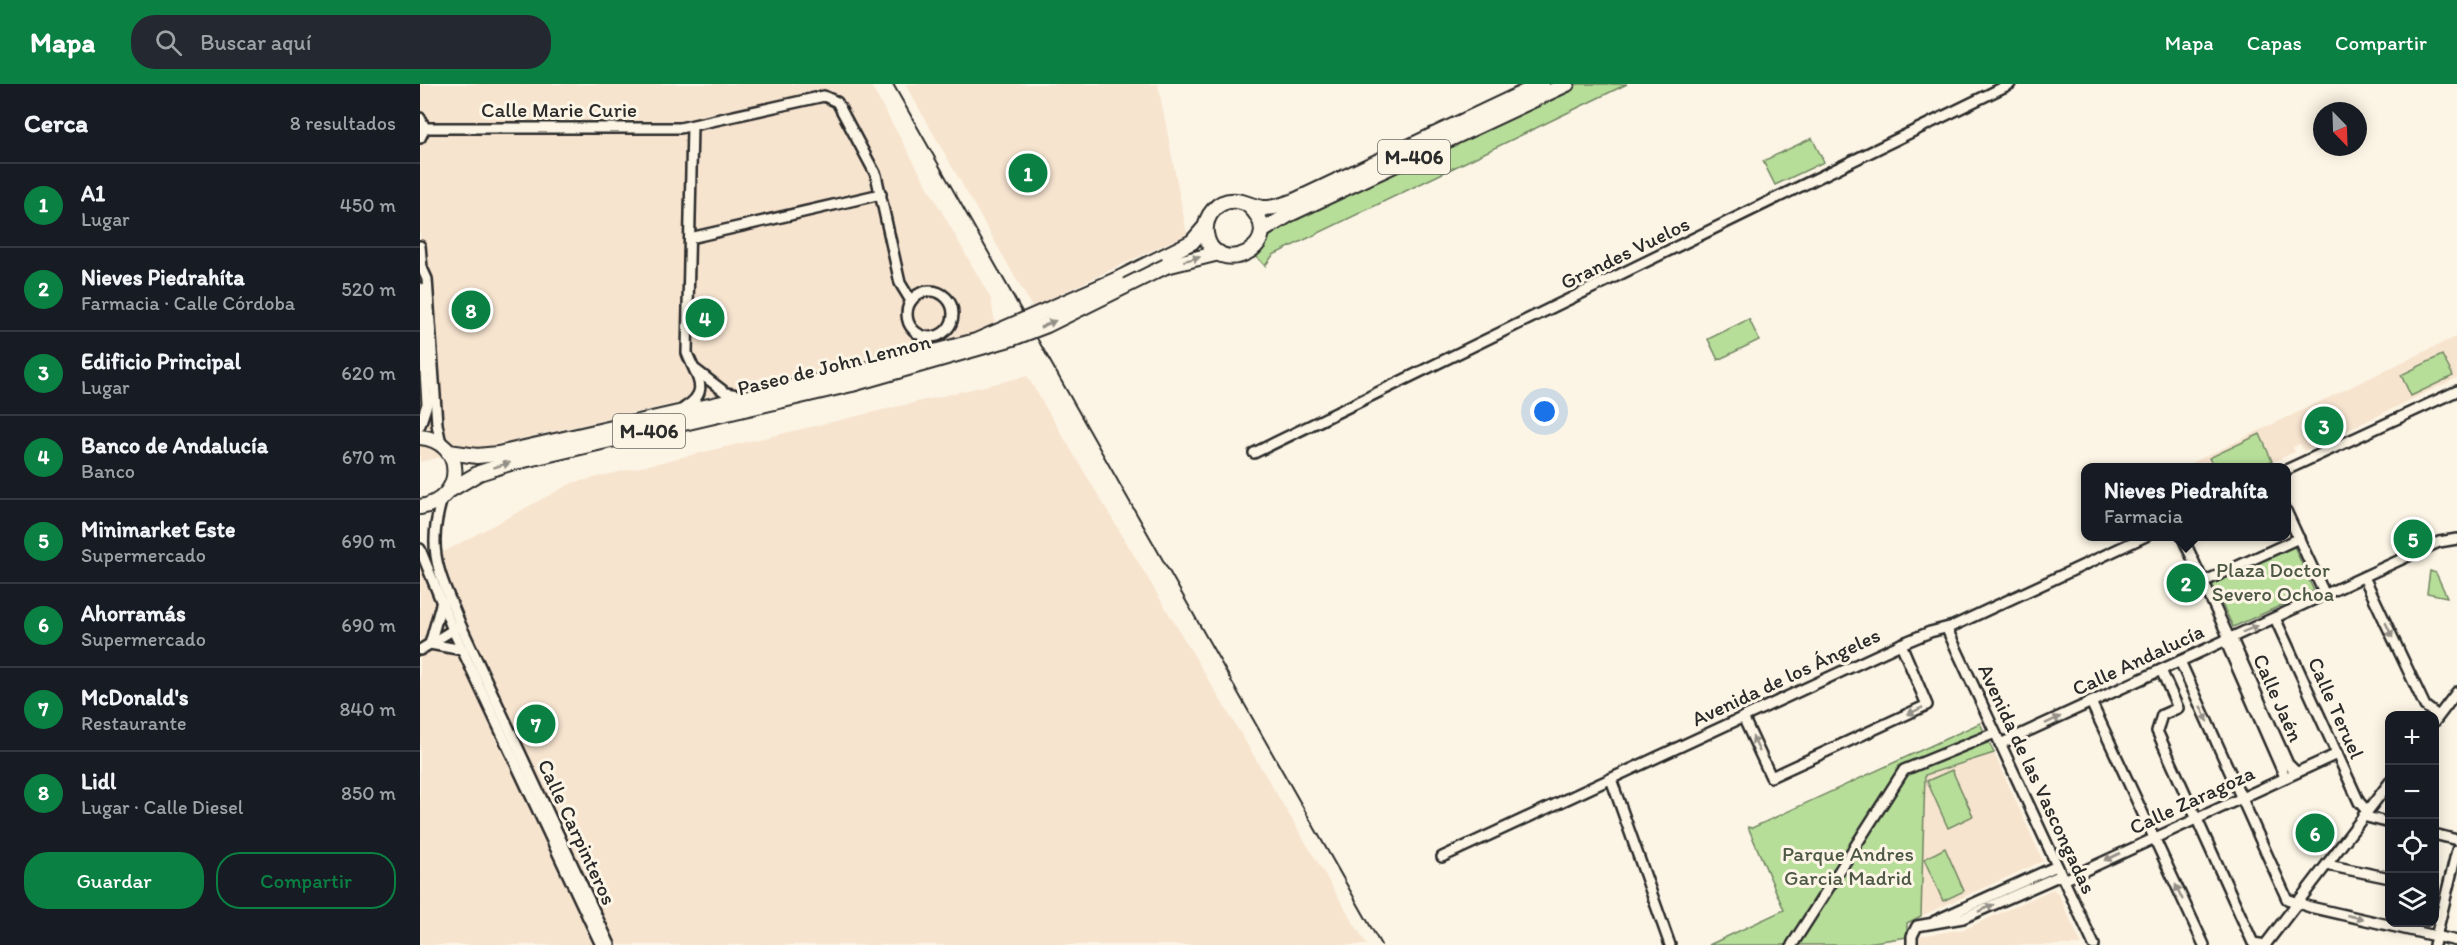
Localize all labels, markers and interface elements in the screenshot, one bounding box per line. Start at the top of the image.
search box [131,15,551,69]
text: Mapa [30,25,95,59]
icon: search [152,26,185,59]
text: Buscar aquí [200,29,311,56]
text: Mapa [2165,30,2214,55]
text: Capas [2247,30,2302,55]
text: Compartir [2335,30,2427,55]
street label: Calle Marie Curie [481,97,637,122]
north arrow [2313,102,2367,156]
text: Cerca [24,107,88,139]
text: 8 resultados [290,111,396,135]
road number: M-406 [1378,140,1450,174]
pin: 1 [1008,150,1048,196]
text: A1 [81,180,105,207]
text: 1 [39,193,48,217]
text: 450 m [340,193,396,217]
text: Lugar [81,207,130,231]
street label: Grandes Vuelos [1556,211,1693,295]
one-way arrow [1183,253,1201,263]
text: Nieves Piedrahíta [81,264,245,291]
text: 2 [38,277,49,301]
text: 520 m [341,277,396,301]
pin: 8 [452,288,490,332]
text: Farmacia · Calle Córdoba [81,291,295,315]
pin: 4 [686,296,724,340]
one-way arrow [1039,318,1057,328]
street label: Paseo de John Lennon [735,328,933,401]
text: Edificio Principal [81,348,241,375]
text: 3 [38,361,49,385]
text: 620 m [341,361,396,385]
text: Lugar [81,375,130,399]
your location [1530,397,1559,426]
pin: 3 [2304,404,2344,448]
road number: M-406 [613,414,685,448]
text: Banco de Andalucía [81,432,268,459]
text: 4 [37,445,50,469]
text: 670 m [342,445,396,469]
text: Banco [81,459,135,483]
one-way arrow [493,460,511,469]
popup [2081,463,2291,541]
text: Nieves Piedrahíta [2104,477,2268,504]
text: Farmacia [2104,504,2183,528]
text: Minimarket Este [81,516,235,543]
pin: 5 [2394,516,2432,562]
text: 5 [38,529,49,553]
text: 690 m [341,529,396,553]
text: Supermercado [81,543,206,567]
park label: Plaza Doctor Severo Ochoa [2212,557,2334,606]
pin: 2 [2166,560,2206,606]
text: Ahorramás [81,600,186,627]
text: 6 [38,613,49,637]
text: 690 m [341,613,396,637]
street label: Calle Andalucía [2068,618,2207,701]
one-way arrow [2385,621,2394,638]
street label: Avenida de los Ángeles [1688,622,1884,731]
one-way arrow [2241,624,2259,634]
text: Supermercado [81,627,206,651]
street label: Calle Jaén [2248,650,2309,746]
street label: Calle Teruel [2303,653,2370,763]
street label: Avenida de las Vascongadas [1973,660,2102,898]
text: McDonald's [81,684,189,711]
text: 7 [39,697,48,721]
text: 840 m [339,697,396,721]
pin: 7 [516,702,556,746]
one-way arrow [1907,706,1924,715]
one-way arrow [2199,706,2209,724]
text: Restaurante [81,711,186,735]
map controls [2385,711,2439,927]
button: + [2385,711,2439,765]
one-way arrow [2045,715,2062,724]
one-way arrow [1751,735,1760,752]
street label: Calle Carpinteros [533,755,622,909]
street label: Calle Zaragoza [2125,760,2258,839]
button: − [2385,765,2439,819]
text: Lidl [81,768,116,795]
text: 8 [38,781,49,805]
text: 850 m [341,781,396,805]
text: Lugar · Calle Diesel [81,795,243,819]
pin: 6 [2296,810,2334,855]
button: locate [2385,819,2439,873]
park label: Parque Andres Garcia Madrid [1782,841,1914,890]
button: Guardar [24,852,204,909]
button: Compartir [216,852,396,909]
one-way arrow [2103,852,2120,861]
button: layers [2385,873,2439,927]
one-way arrow [2175,883,2184,900]
one-way arrow [1978,903,1996,913]
one-way arrow [2346,913,2364,923]

